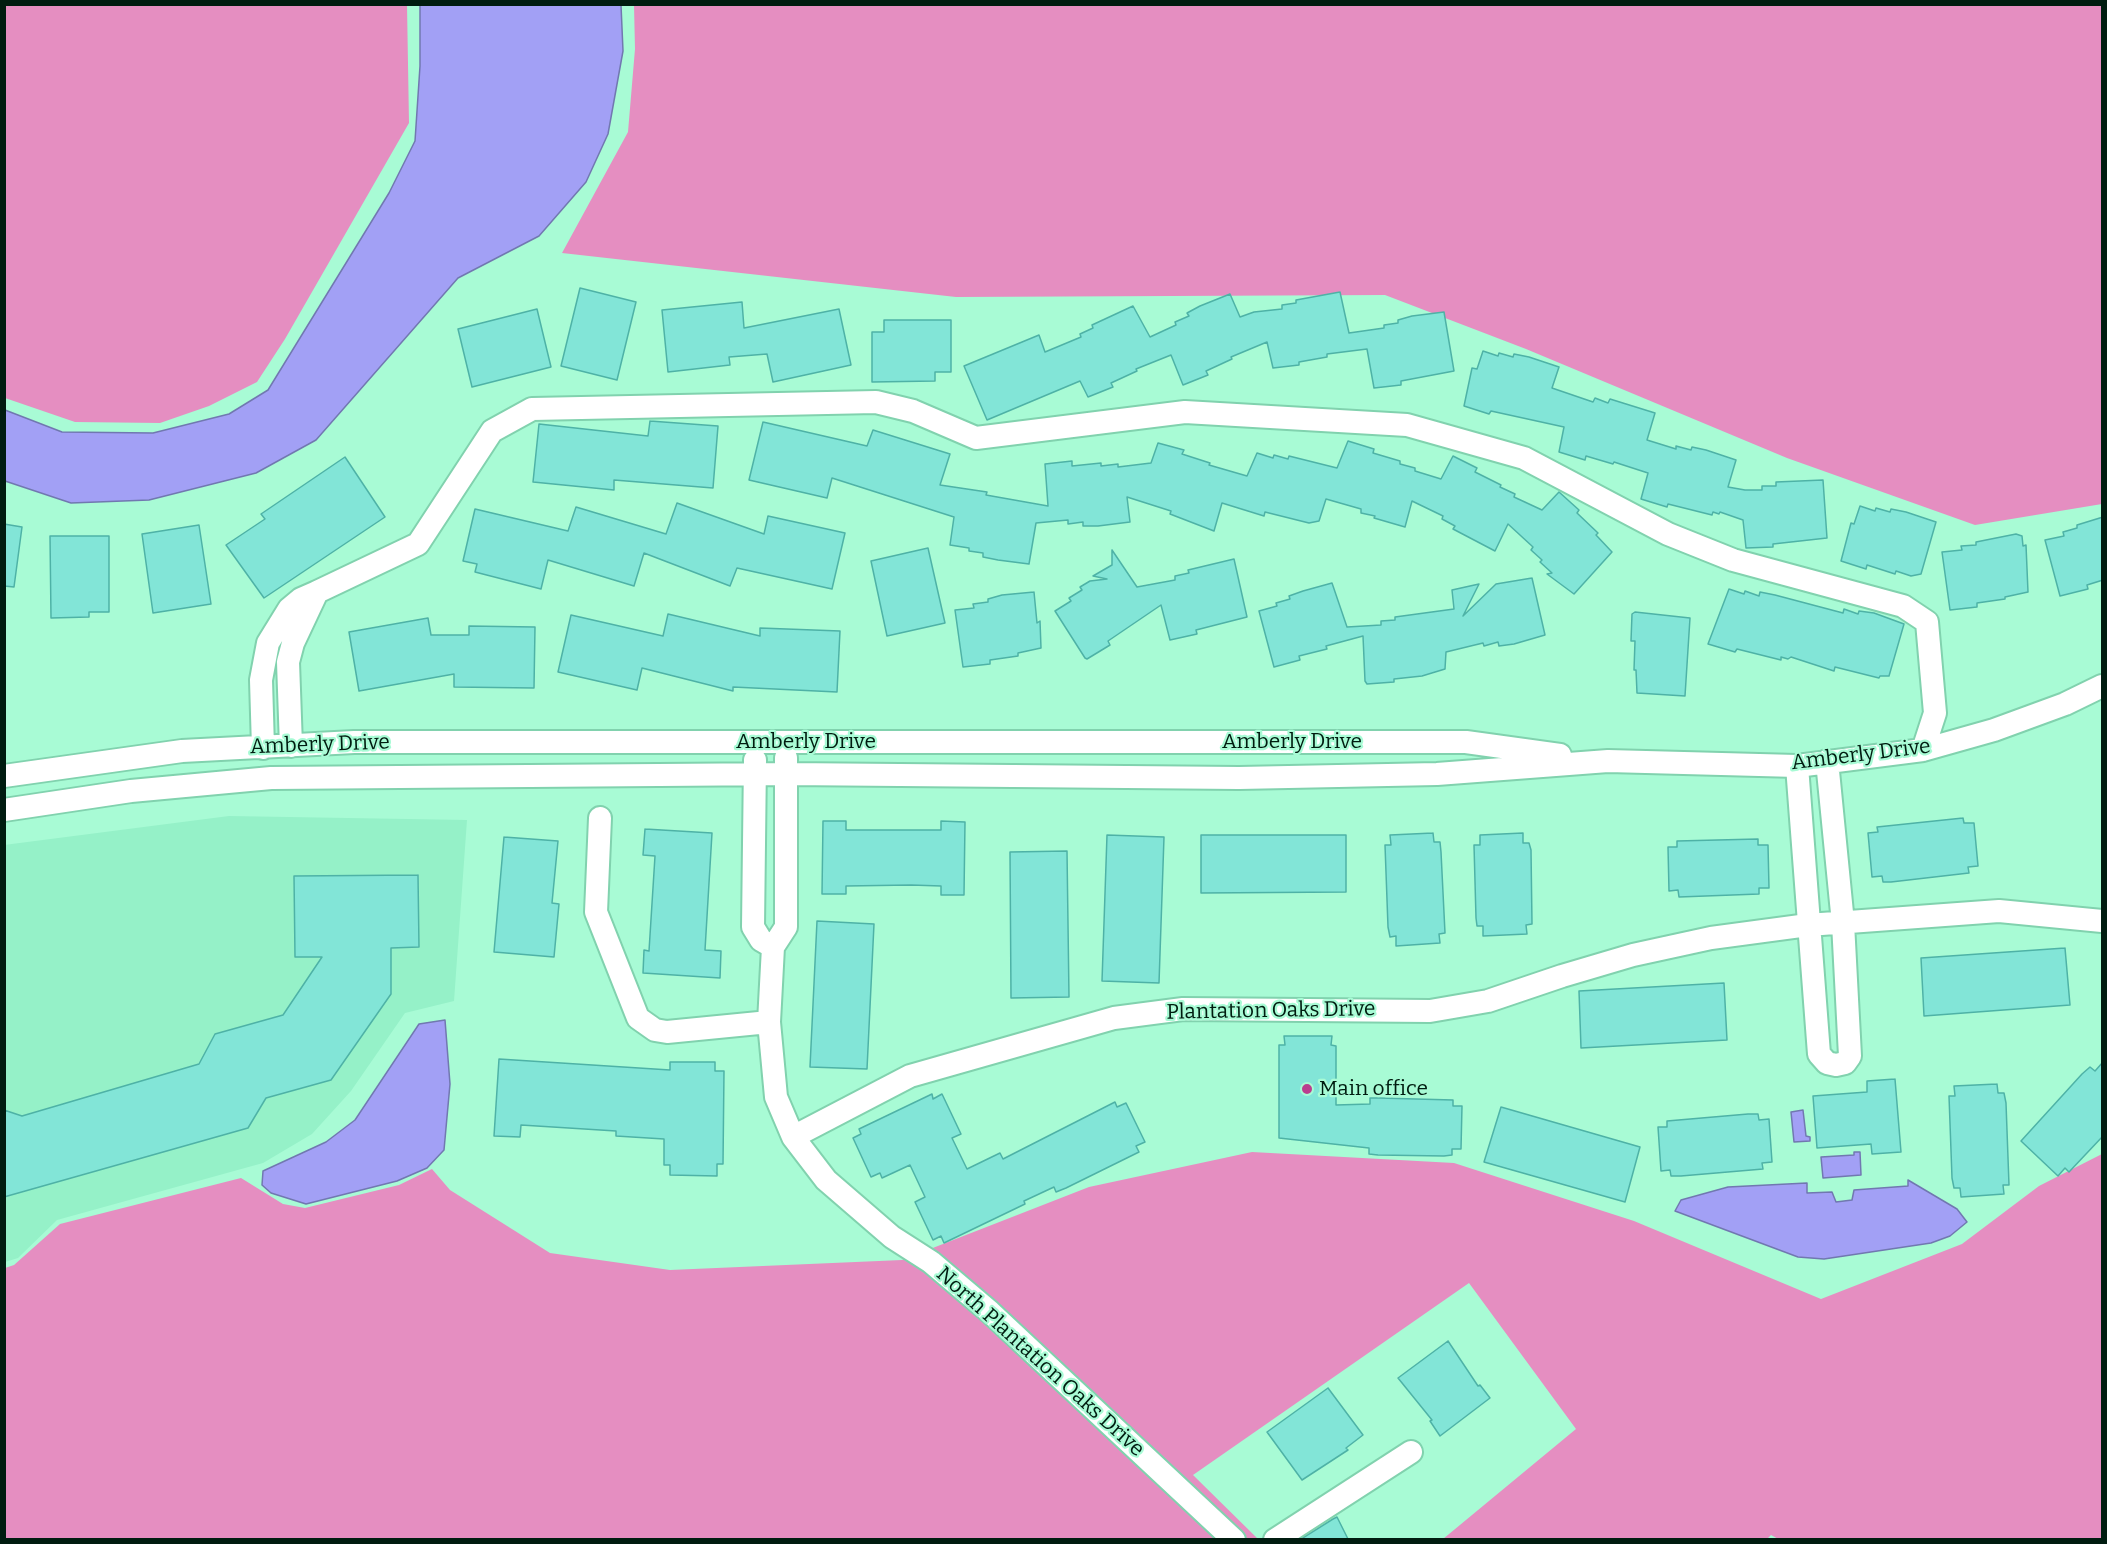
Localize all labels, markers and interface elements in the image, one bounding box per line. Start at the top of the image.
street label: Amberly Drive [736,729,876,755]
street label: Amberly Drive [1222,729,1362,755]
street label: Amberly Drive [250,730,390,760]
street label: Amberly Drive [1790,734,1932,776]
street label: Plantation Oaks Drive [1166,997,1376,1025]
place label: Main office [1319,1076,1428,1102]
marker: Main office [1300,1082,1314,1096]
street label: North Plantation Oaks Drive [931,1262,1149,1462]

